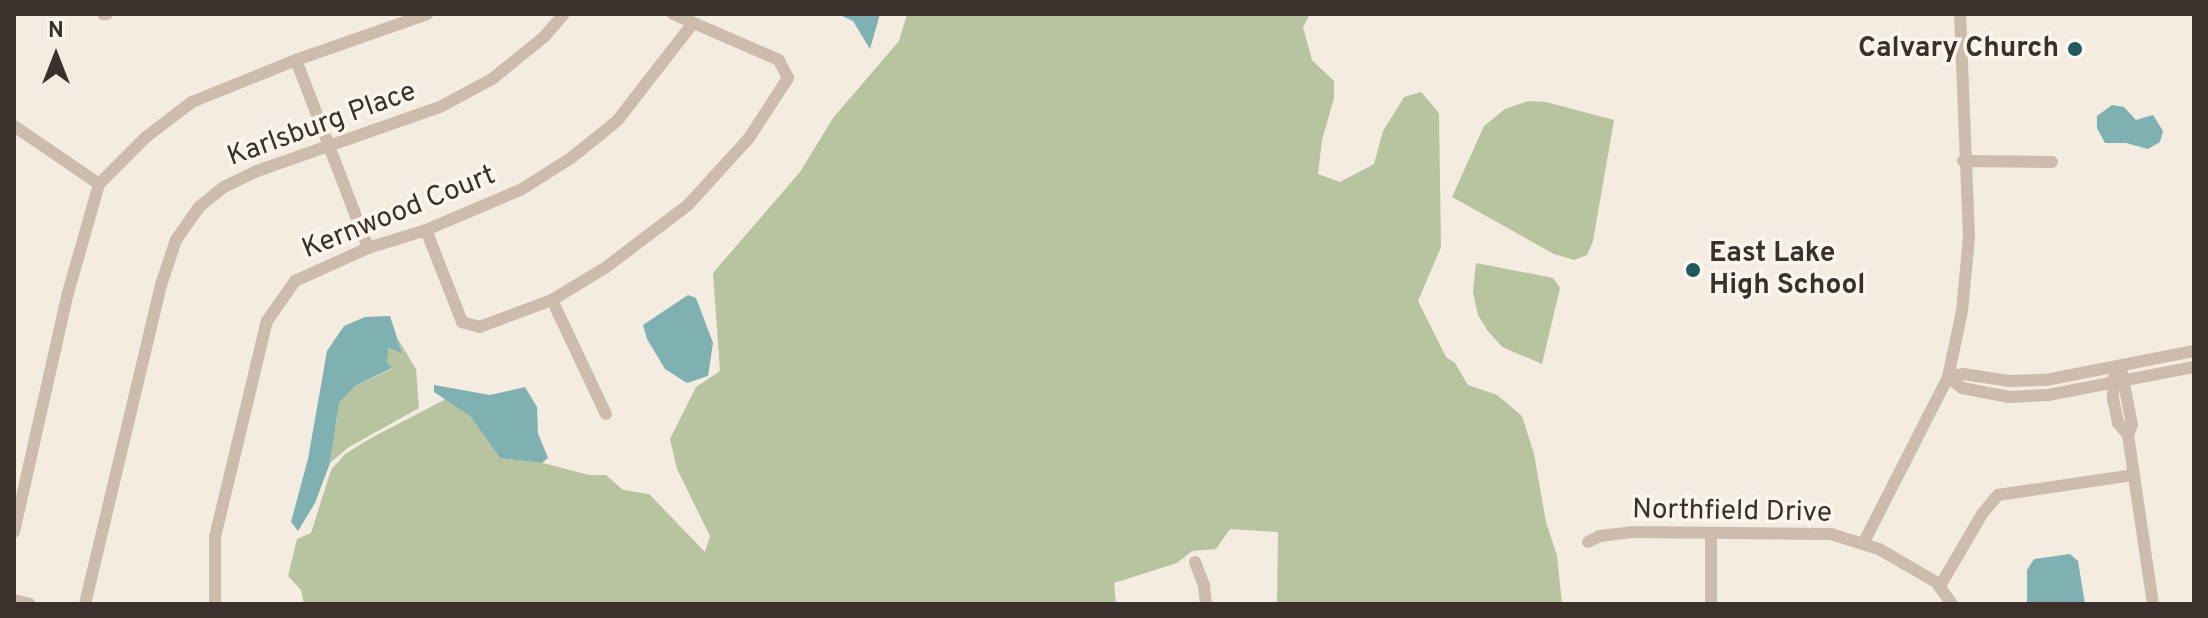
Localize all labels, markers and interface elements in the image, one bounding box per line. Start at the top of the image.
north arrow [16,16,96,96]
text: N [48,18,64,45]
place label: Calvary Church [1858,32,2059,66]
marker: Calvary Church [2066,40,2084,58]
street label: Karlsburg Place [223,75,421,175]
street label: Kernwood Court [298,159,500,267]
place label: East Lake High School [1709,237,1865,303]
marker: East Lake High School [1684,261,1702,279]
street label: Northfield Drive [1632,493,1832,531]

